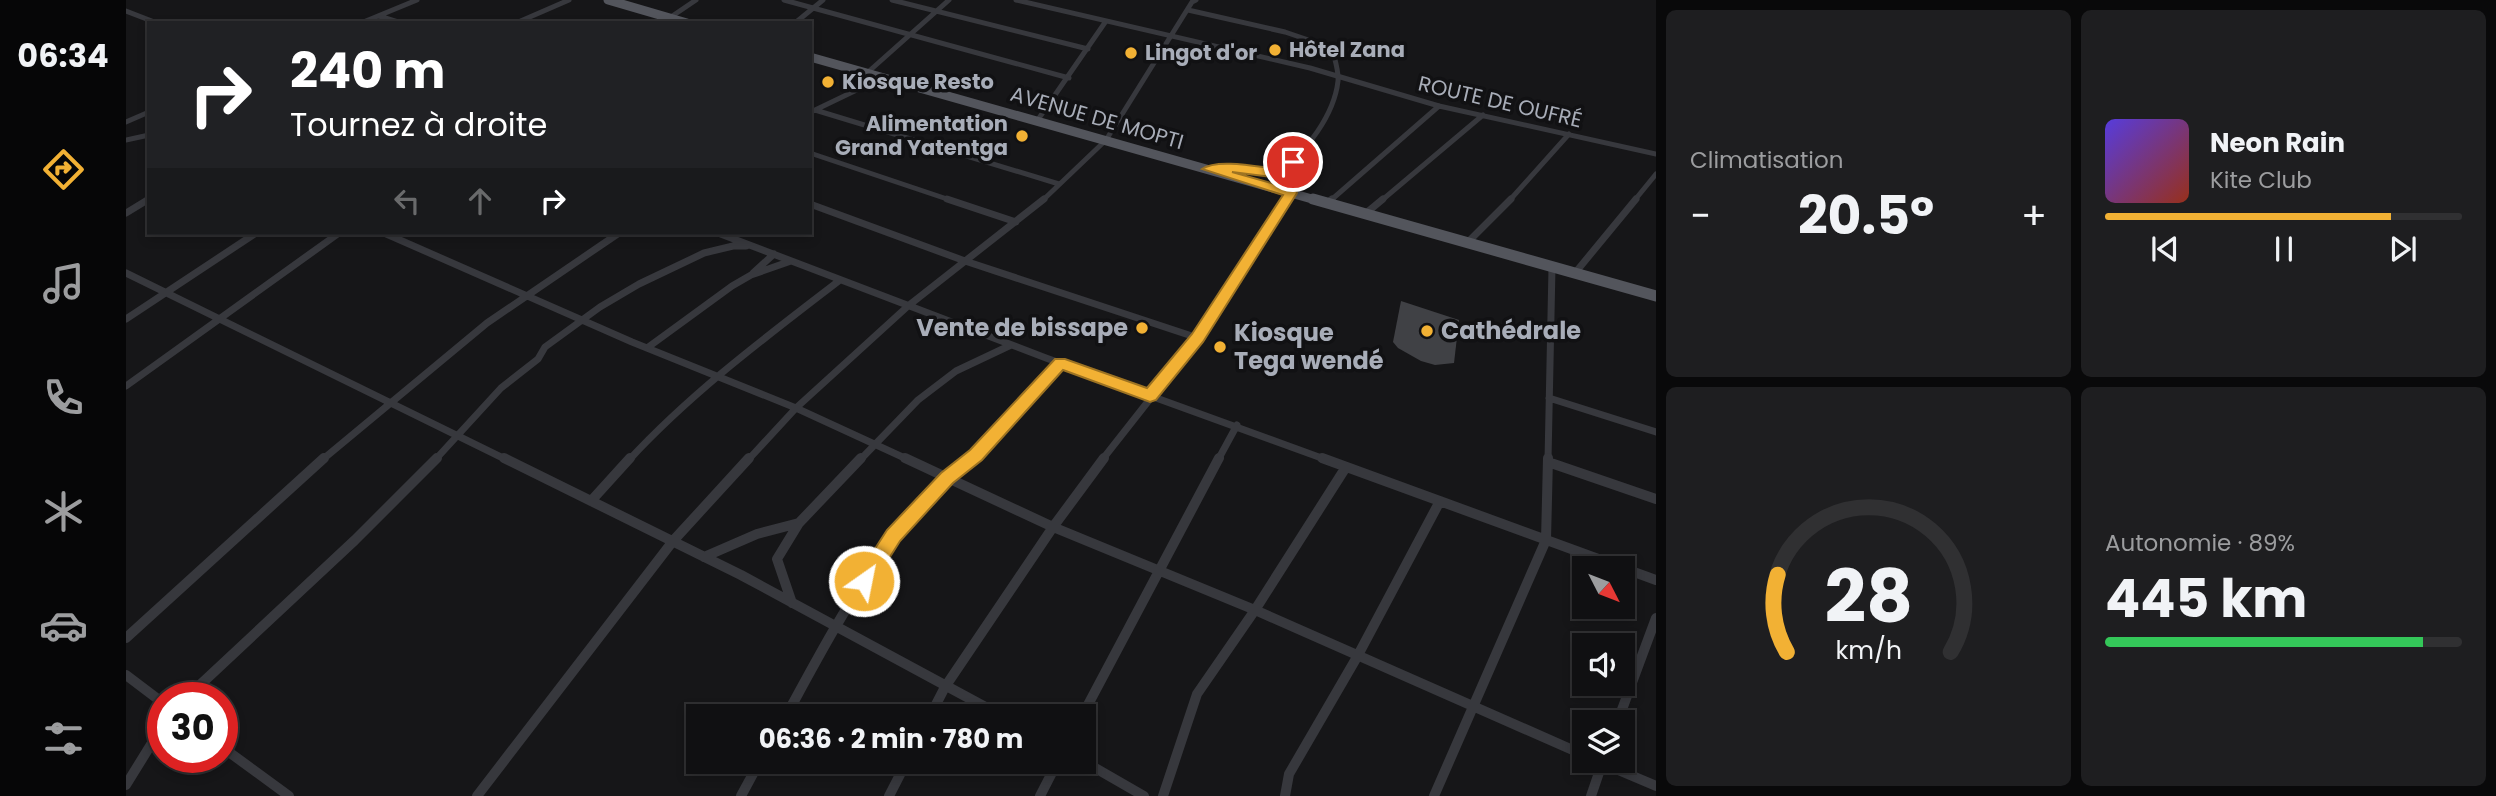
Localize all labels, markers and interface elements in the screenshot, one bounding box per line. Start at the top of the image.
text: 06:34 [17,33,109,78]
place label: Hôtel Zana [1289,35,1405,64]
text: 240 m [290,37,445,105]
place label: Lingot d'or [1145,38,1257,67]
marker: Hôtel Zana [1267,42,1283,58]
marker: Lingot d'or [1123,45,1139,61]
icon: right [175,49,266,140]
place label: Kiosque Resto [842,67,994,96]
street label: ROUTE DE OUFRÉ [1415,69,1585,134]
marker: Kiosque Resto [820,74,836,90]
street label: AVENUE DE MOPTI [1007,79,1187,156]
text: Tournez à droite [290,102,547,147]
place label: Alimentation Grand Yatentga [835,109,1008,162]
text: Neon Rain [2210,125,2345,161]
marker: Alimentation Grand Yatentga [1014,128,1030,144]
pin [1263,132,1323,192]
icon: arrive [1274,143,1312,181]
text: Climatisation [1690,144,1843,176]
icon: directions [39,145,88,194]
text: Kite Club [2210,164,2312,196]
text: 20.5° [1798,179,1934,252]
icon: left [388,182,426,220]
icon: ahead [461,182,499,220]
icon: right [534,182,572,220]
text: − [1690,189,1711,242]
text: + [2021,189,2047,242]
icon: previous [2146,230,2184,268]
icon: pause [2265,230,2303,268]
icon: next [2384,230,2422,268]
icon: music [39,259,88,308]
place label: Vente de bissape [916,311,1128,344]
place label: Cathédrale [1441,314,1581,347]
place label: Kiosque Tega wendé [1234,316,1384,377]
marker: Vente de bissape [1134,320,1150,336]
marker: Cathédrale [1419,323,1435,339]
marker: Kiosque Tega wendé [1212,339,1228,355]
icon: phone [39,373,88,422]
icon: climate [39,487,88,536]
text: Autonomie · 89% [2105,527,2295,559]
position arrow [827,544,901,618]
text: 28 [1824,547,1913,648]
north arrow [1572,556,1634,620]
map controls [1572,556,1635,773]
text: 445 km [2105,562,2307,635]
icon: car [39,601,88,650]
button: sound [1572,633,1635,696]
text: km/h [1835,633,1902,668]
speed limit sign: 30 [147,682,238,773]
button: layers [1572,710,1635,773]
icon: filters [39,714,88,763]
text: 06:36 · 2 min · 780 m [759,721,1023,757]

